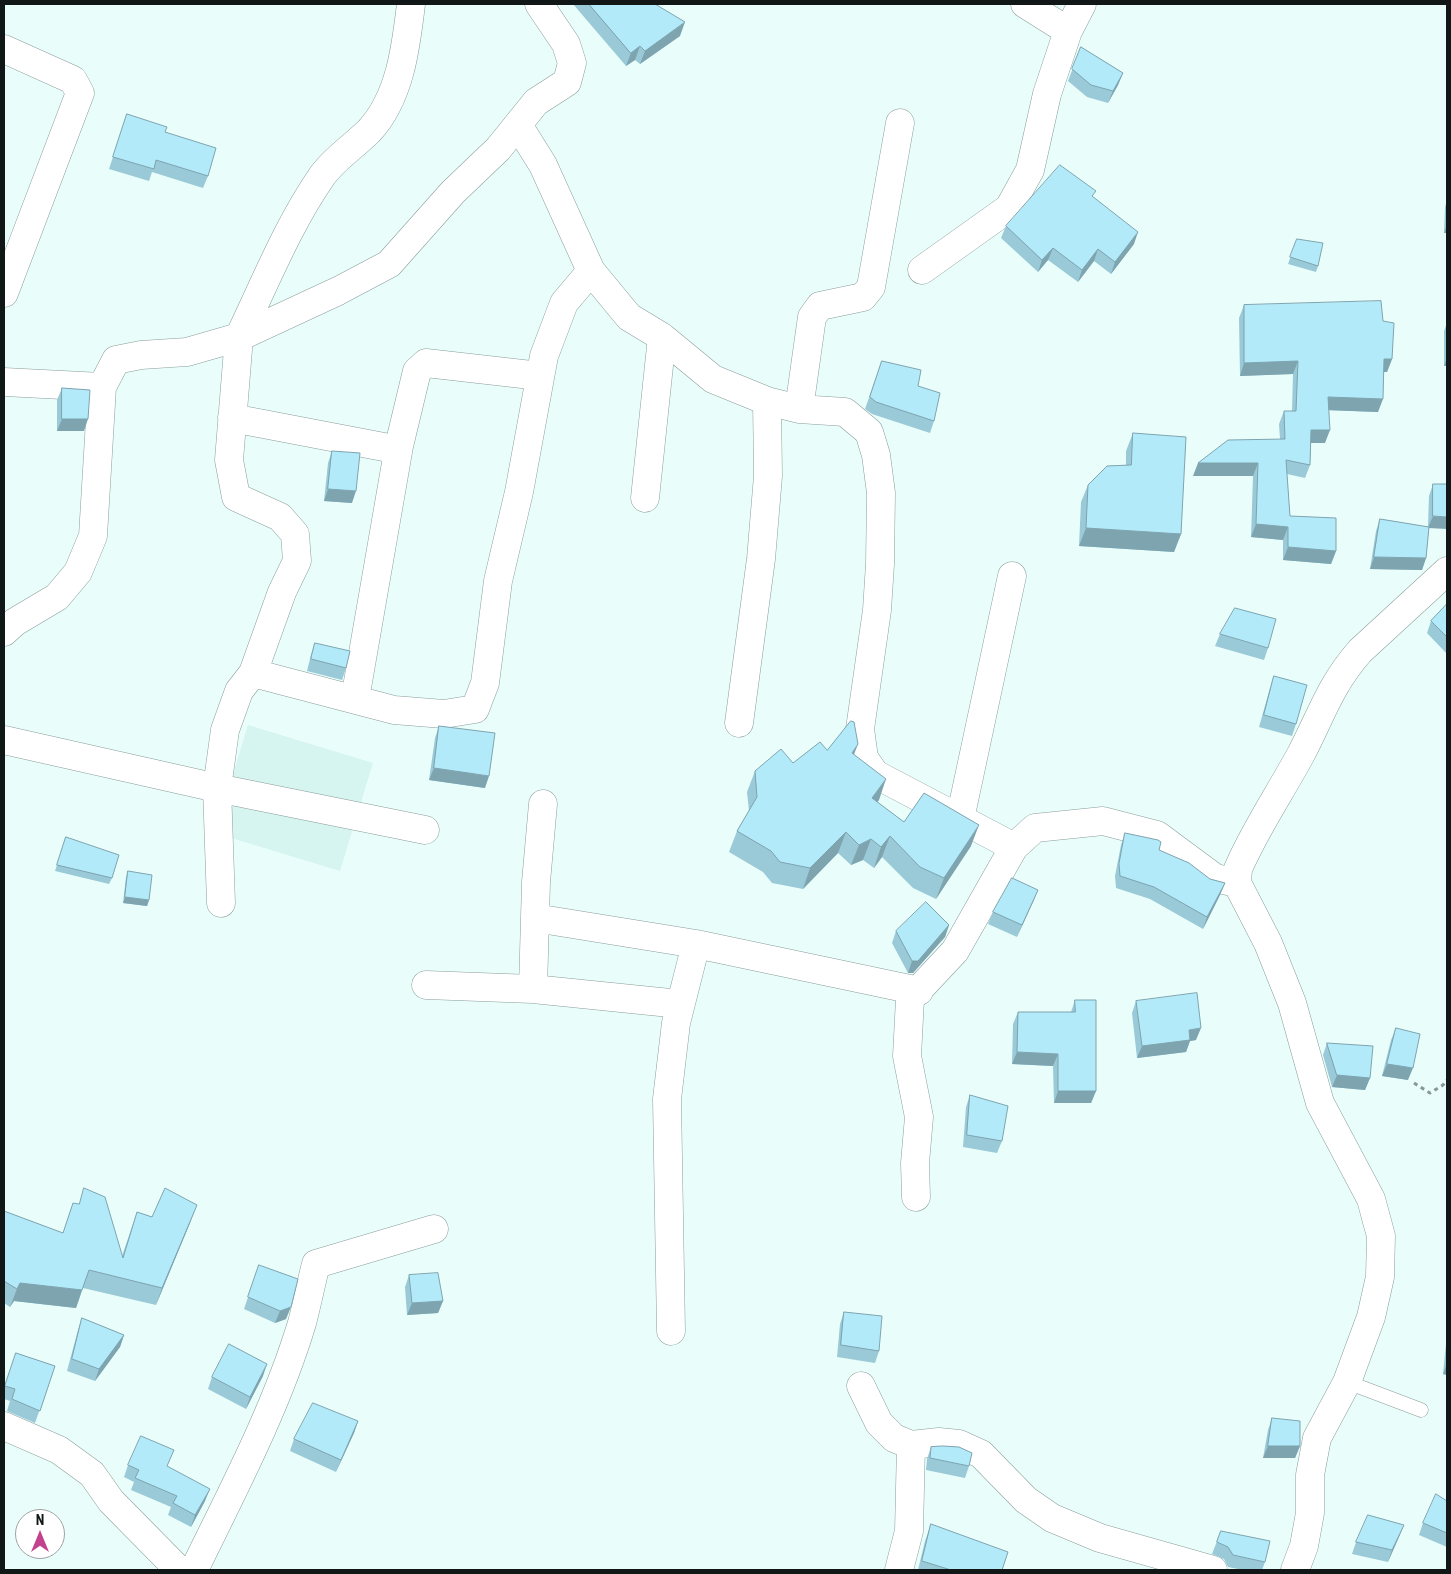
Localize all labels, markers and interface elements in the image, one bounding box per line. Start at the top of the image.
north arrow [15,1509,65,1559]
text: N [36,1512,44,1528]

